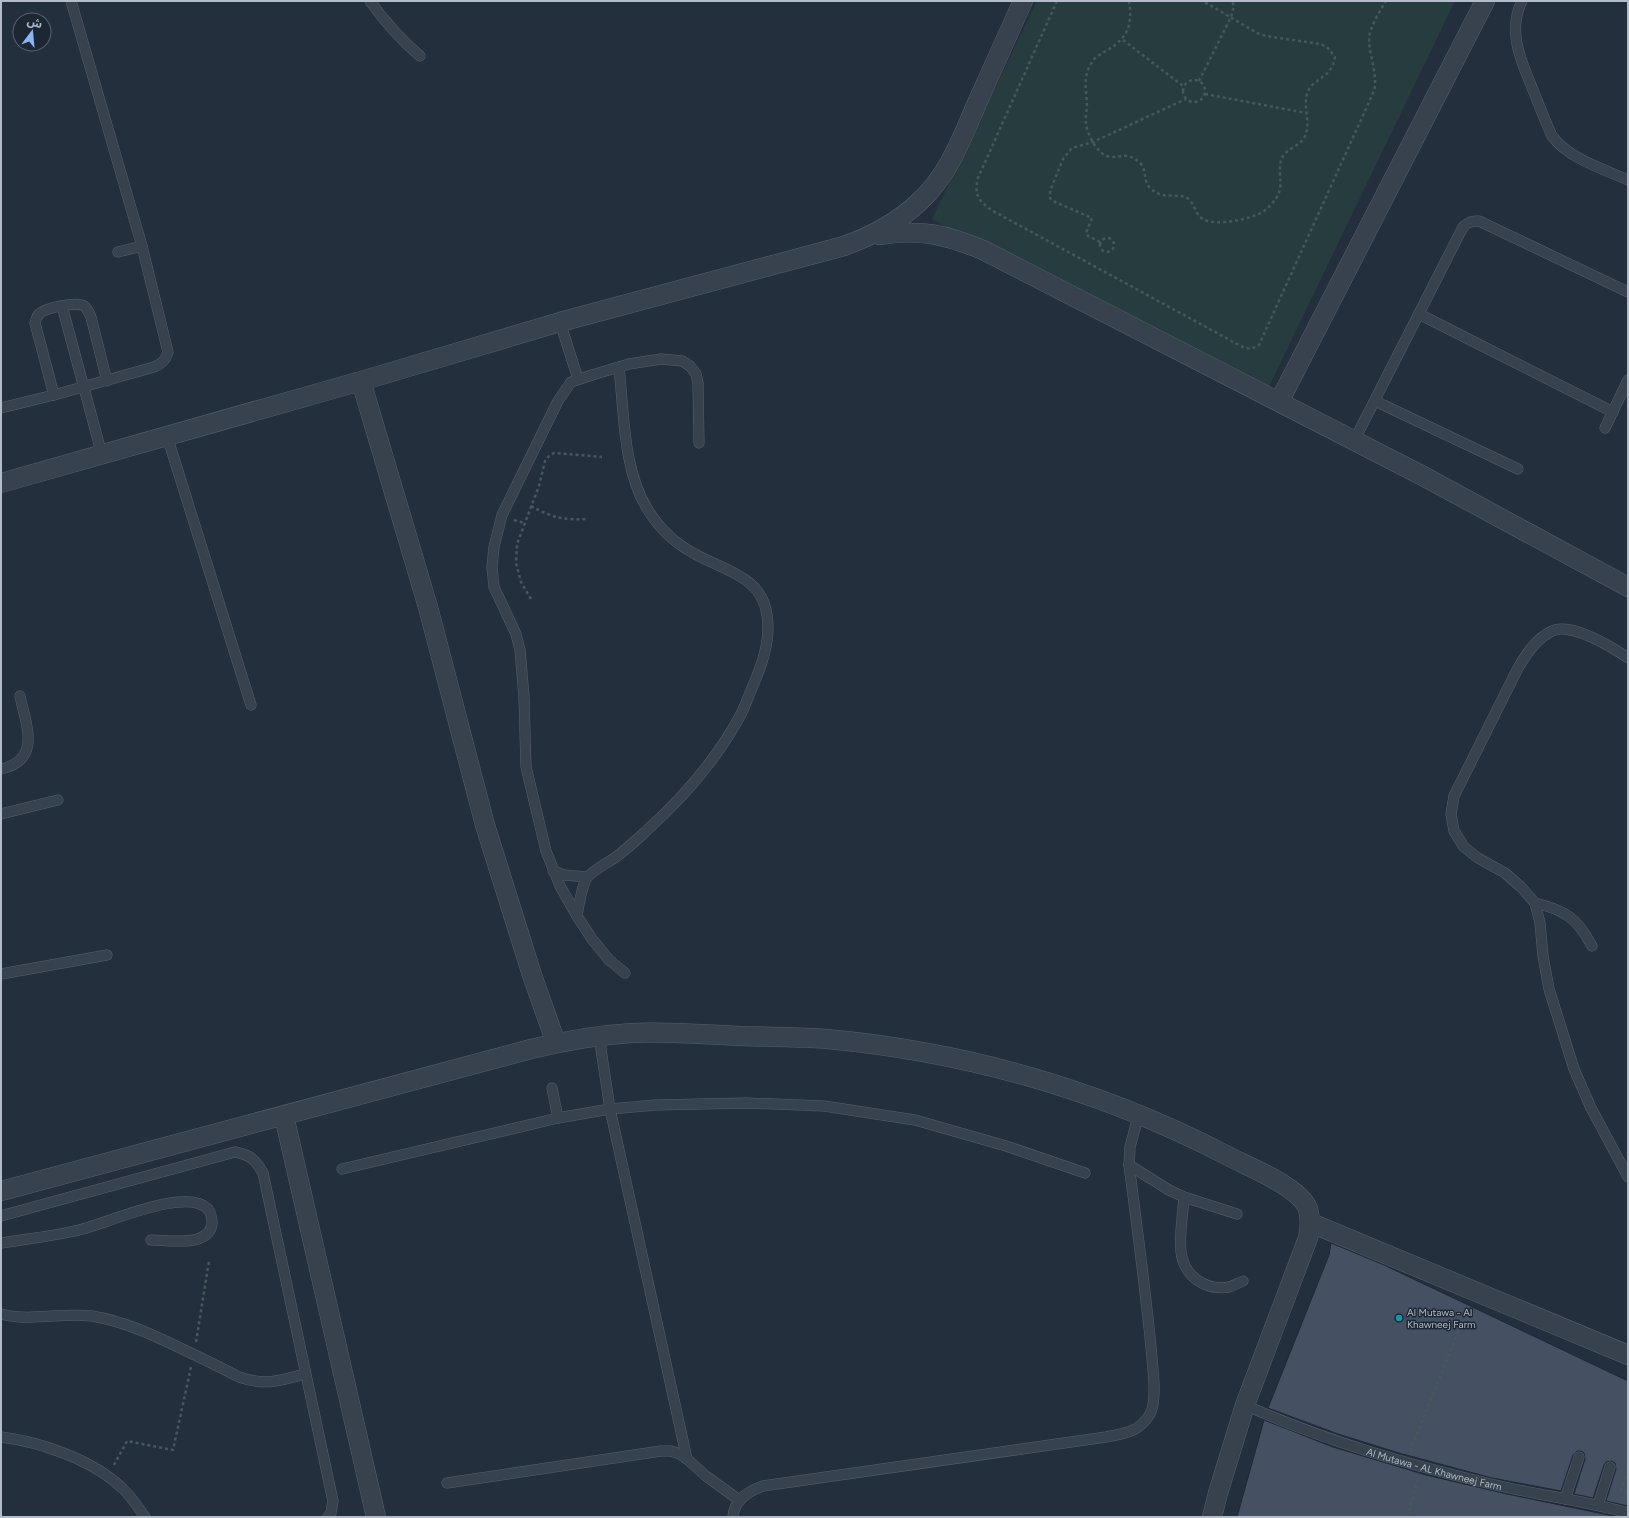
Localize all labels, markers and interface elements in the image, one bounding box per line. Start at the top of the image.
north arrow [12,12,52,52]
text: ش [26,15,44,31]
place label: Al Mutawa - Al Khawneej Farm [1407,1306,1476,1331]
marker: Al Mutawa - Al Khawneej Farm [1394,1313,1404,1323]
street label: Al Mutawa - AL Khawneej Farm [1365,1445,1503,1493]

